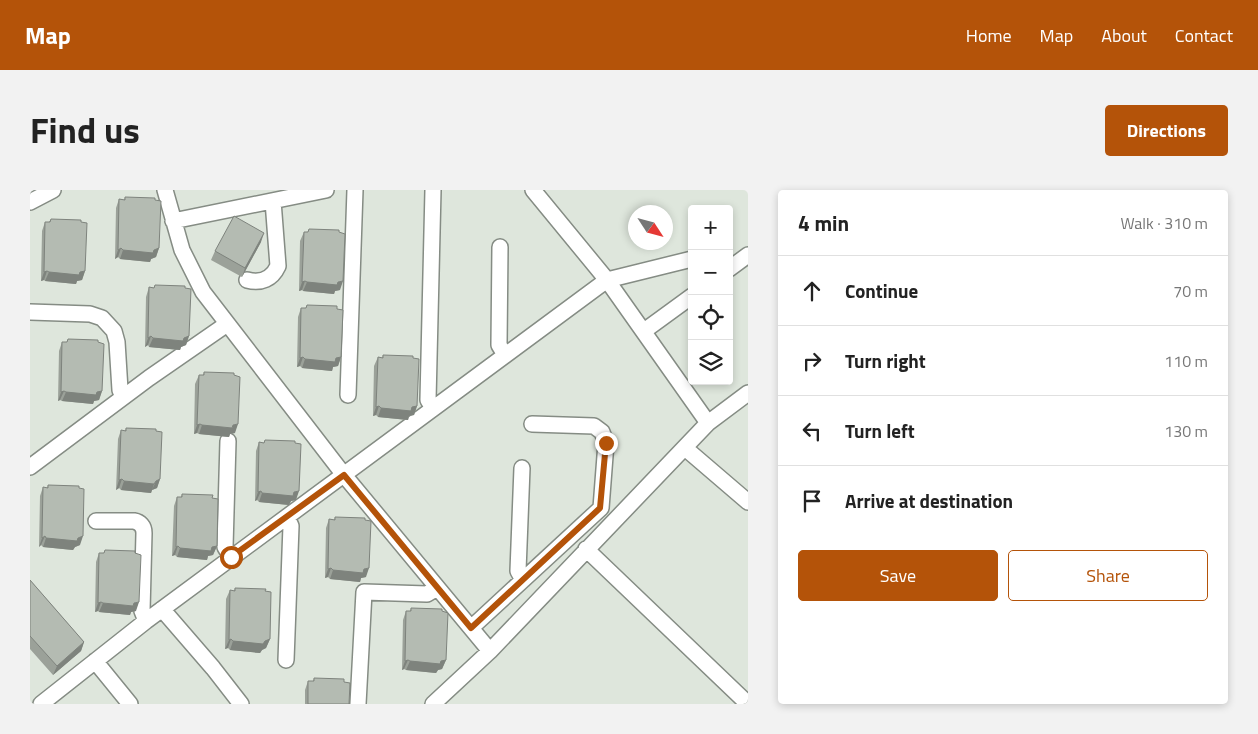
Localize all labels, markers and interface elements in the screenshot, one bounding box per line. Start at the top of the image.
text: Map [25,17,71,53]
text: Home [966,22,1012,49]
text: Map [1040,22,1073,49]
text: About [1101,22,1147,49]
text: Contact [1175,22,1233,49]
text: Find us [30,103,140,157]
button: Directions [1105,105,1228,156]
north arrow [628,205,673,250]
map controls [688,205,733,385]
button: + [688,205,733,250]
text: 4 min [798,207,849,239]
text: Walk · 310 m [1120,211,1208,235]
button: − [688,250,733,295]
text: Continue [845,276,918,305]
icon: ahead [798,277,826,305]
text: 70 m [1173,279,1208,303]
button: locate [688,295,733,340]
button: layers [688,340,733,385]
text: Turn right [845,346,926,375]
icon: right [798,347,826,375]
text: 110 m [1164,349,1208,373]
text: Turn left [845,416,915,445]
icon: left [798,417,826,445]
text: 130 m [1164,419,1208,443]
route end [595,432,618,455]
text: Arrive at destination [845,486,1013,515]
icon: arrive [798,487,826,515]
route start [220,546,243,569]
button: Save [798,550,998,601]
button: Share [1008,550,1208,601]

